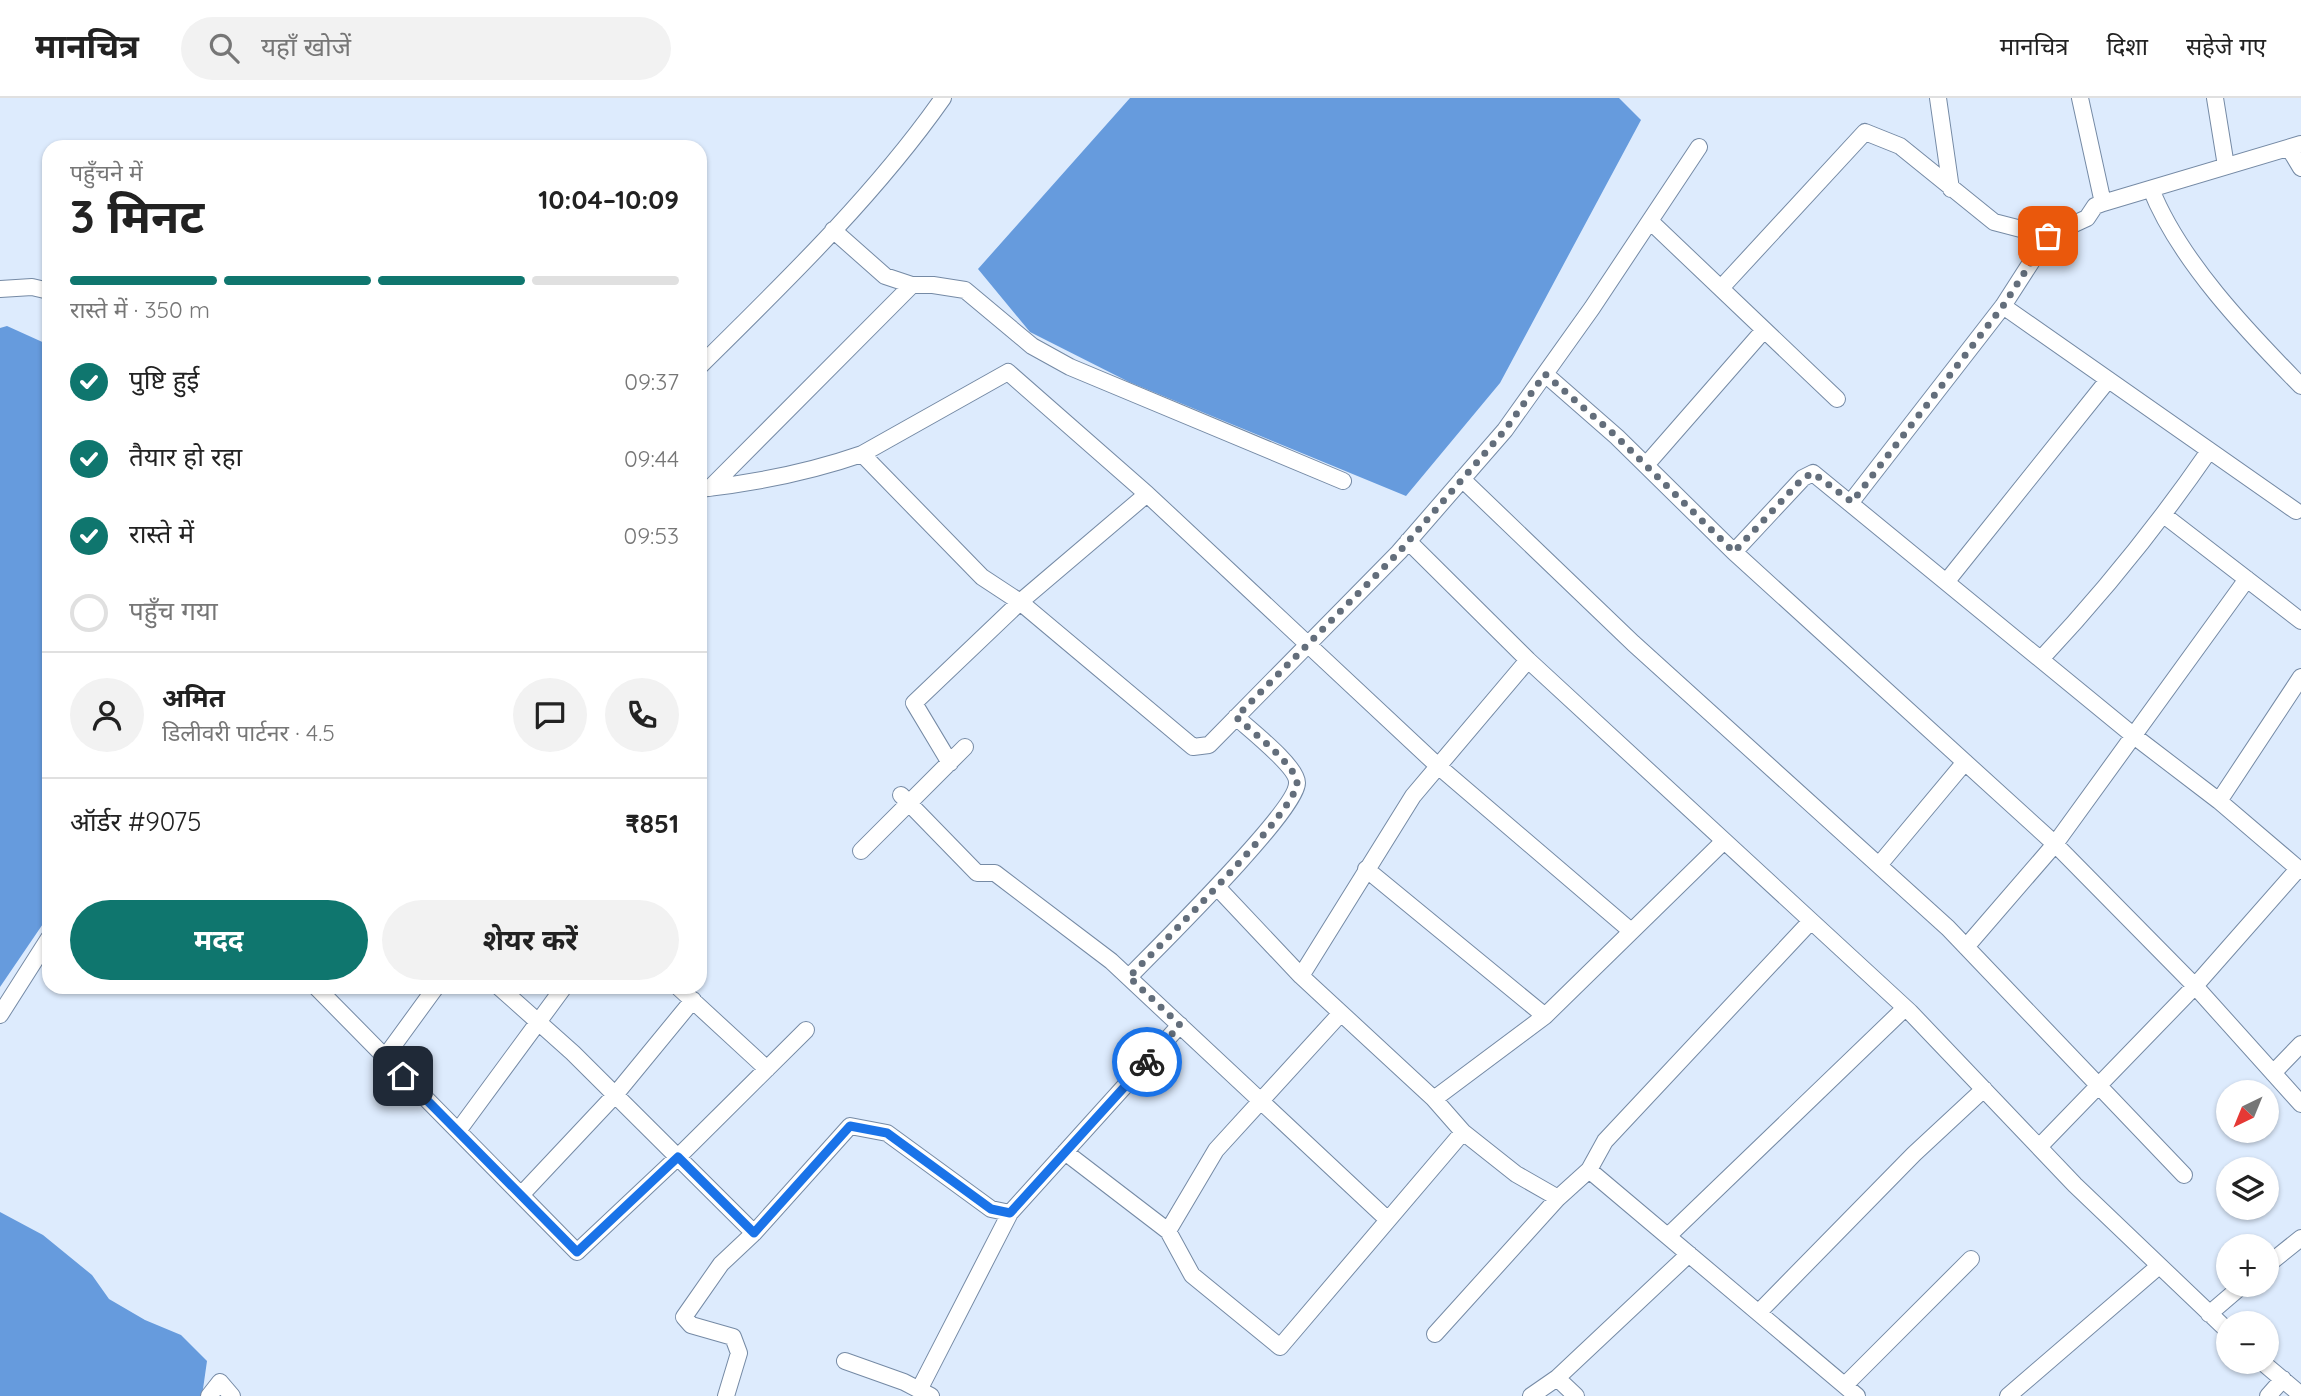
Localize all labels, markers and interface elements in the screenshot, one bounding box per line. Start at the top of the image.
search box [181,17,671,80]
text: मानचित्र [35,25,139,66]
icon: search [205,29,243,67]
text: यहाँ खोजें [261,30,351,63]
text: मानचित्र [2000,31,2068,61]
text: दिशा [2106,31,2148,61]
text: सहेजे गए [2186,31,2266,61]
text: पहुँचने में [70,158,143,187]
text: 10:04–10:09 [538,183,679,216]
text: 3 मिनट [70,187,204,245]
pin [2018,206,2078,266]
icon: bag [2029,217,2067,255]
text: रास्ते में · 350 m [70,295,210,324]
icon: check [70,363,108,401]
text: पुष्टि हुई [129,363,199,396]
text: 09:37 [624,367,679,396]
icon: check [70,440,108,478]
text: तैयार हो रहा [129,440,242,473]
text: 09:44 [624,444,679,473]
icon: check [70,517,108,555]
text: रास्ते में [129,517,194,550]
text: 09:53 [624,521,679,550]
text: पहुँच गया [129,594,218,627]
button: person [70,678,144,752]
button: chat [513,678,587,752]
button: phone [605,678,679,752]
text: अमित [162,681,225,714]
text: डिलीवरी पार्टनर · 4.5 [162,718,335,747]
text: ऑर्डर #9075 [70,805,201,838]
text: ₹851 [625,807,679,840]
button: मदद [70,900,368,980]
button: शेयर करें [382,900,679,980]
courier [1112,1027,1182,1097]
icon: bike [1128,1043,1166,1081]
pin [373,1046,433,1106]
icon: home [384,1057,422,1095]
north arrow [2216,1080,2278,1143]
map controls [2216,1080,2279,1374]
button: layers [2216,1157,2279,1220]
button: + [2216,1234,2279,1297]
button: − [2216,1311,2279,1374]

